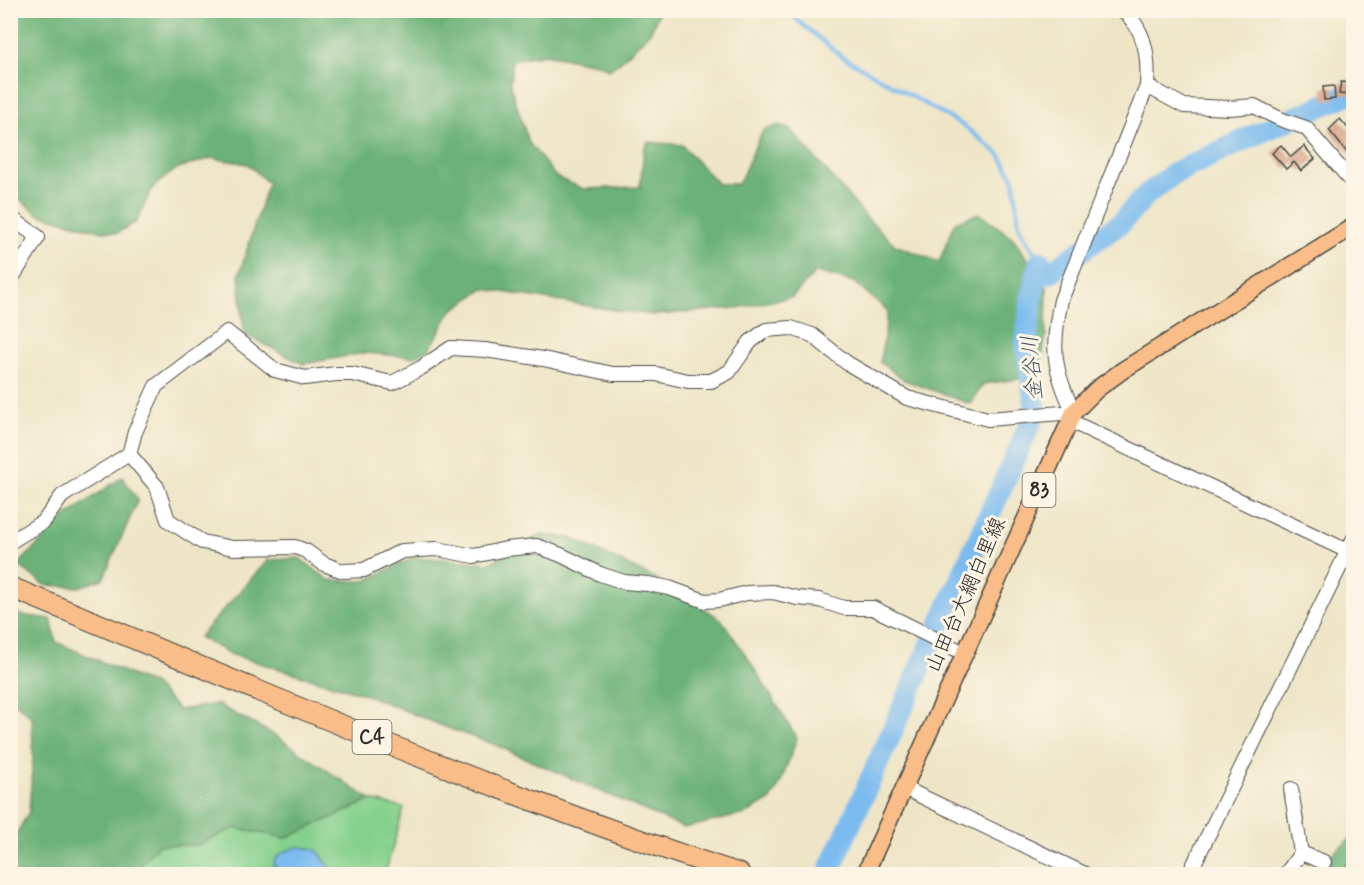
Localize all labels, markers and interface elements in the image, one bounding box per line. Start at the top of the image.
water label: 金谷川 [1016,334,1050,402]
road number: 83 [1022,473,1056,507]
street label: 山田台大網白里線 [919,513,1013,677]
road number: C4 [352,720,392,754]

